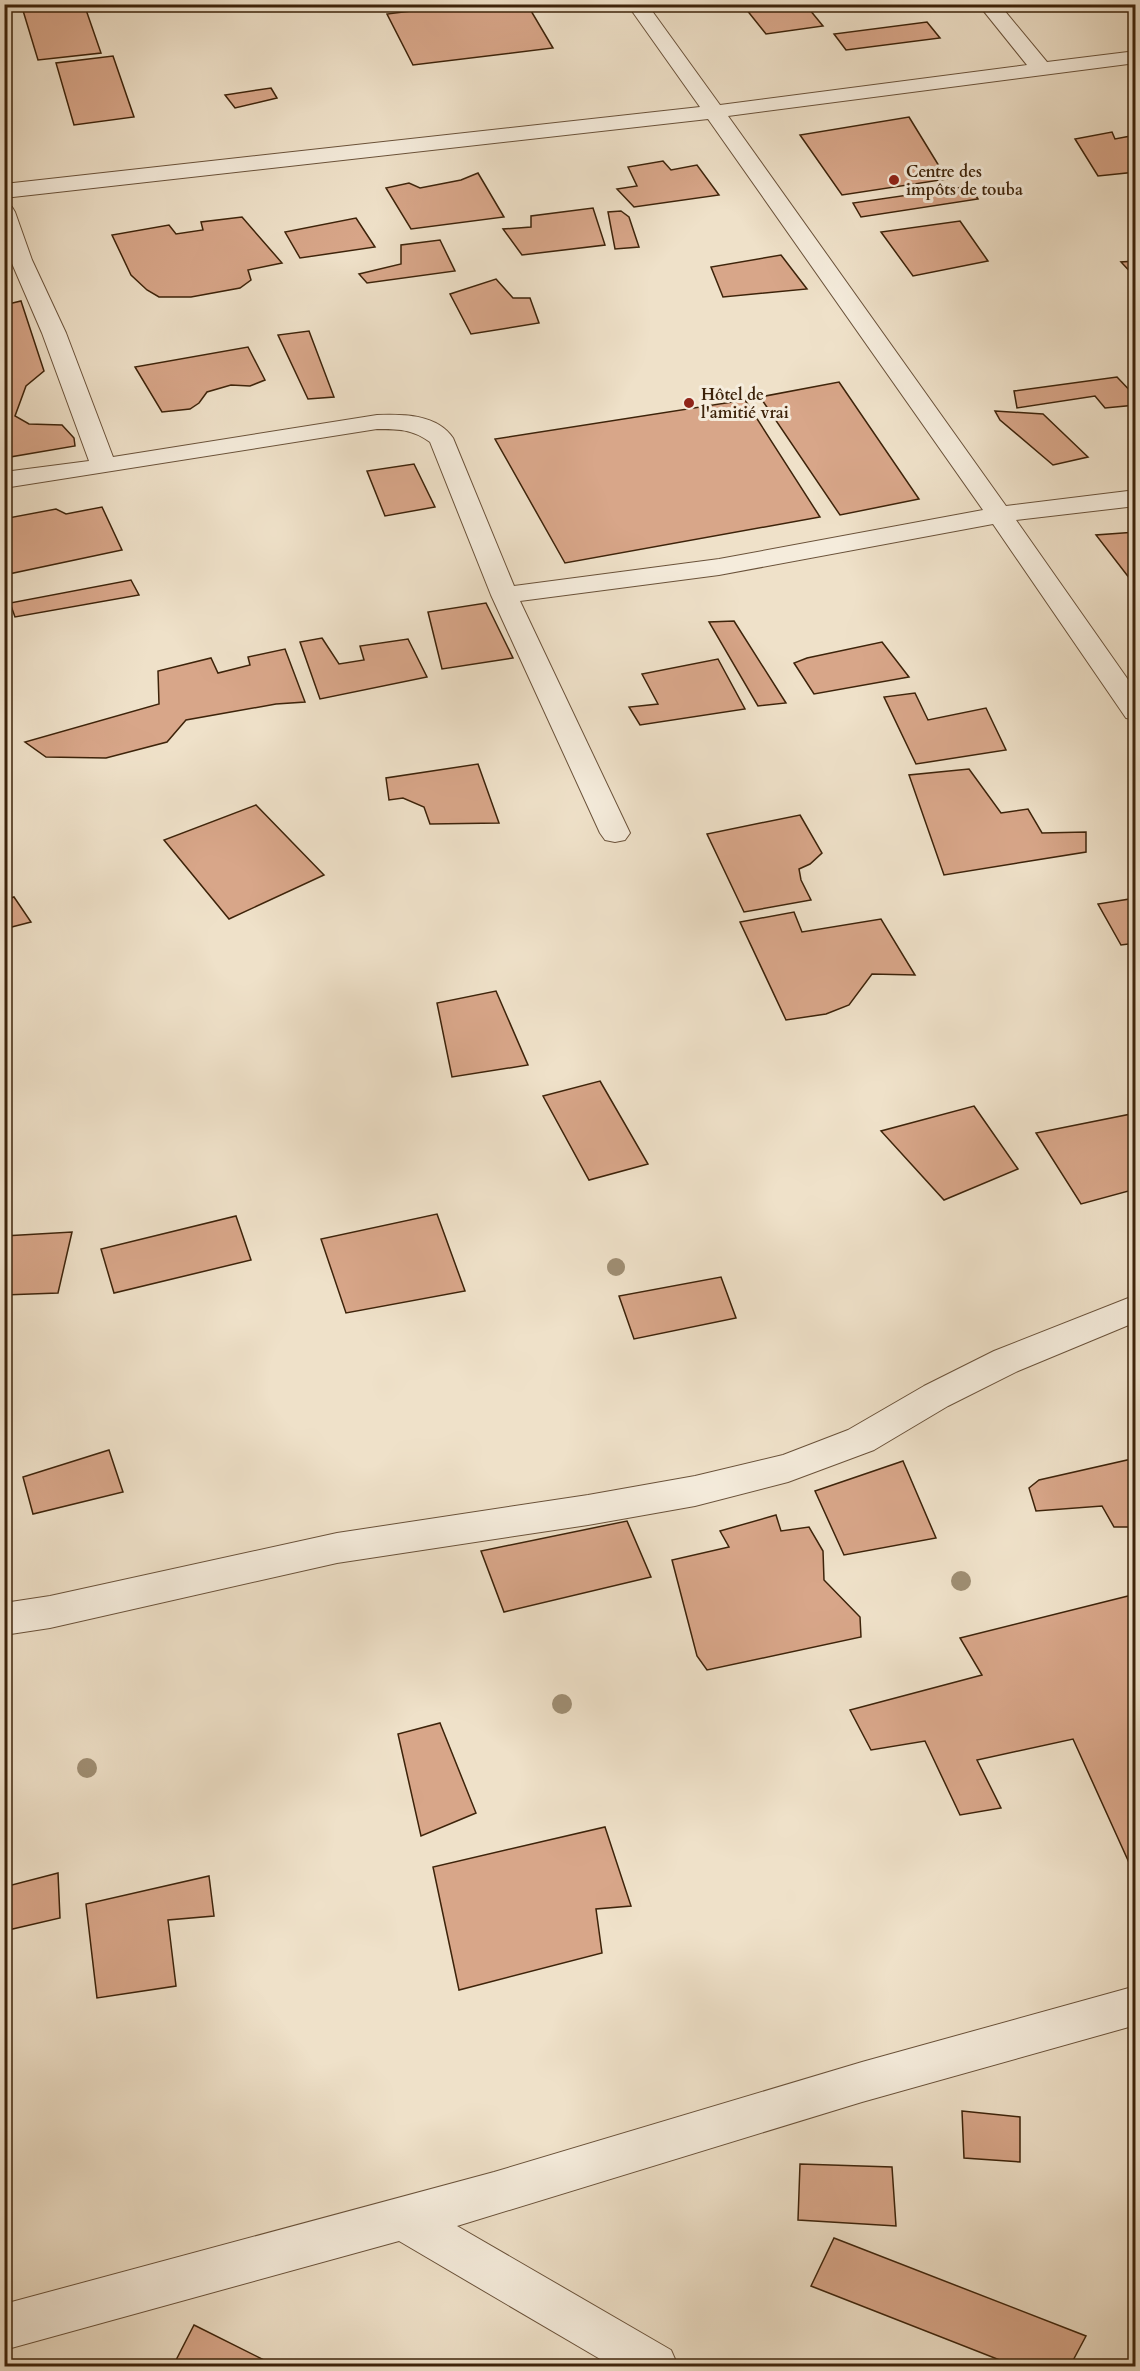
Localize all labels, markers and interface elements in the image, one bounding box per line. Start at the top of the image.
place label: Centre des impôts de touba [906,161,1023,201]
marker: Centre des impôts de touba [887,173,901,187]
place label: Hôtel de l'amitié vrai [701,384,789,424]
marker: Hôtel de l'amitié vrai [682,396,696,410]

